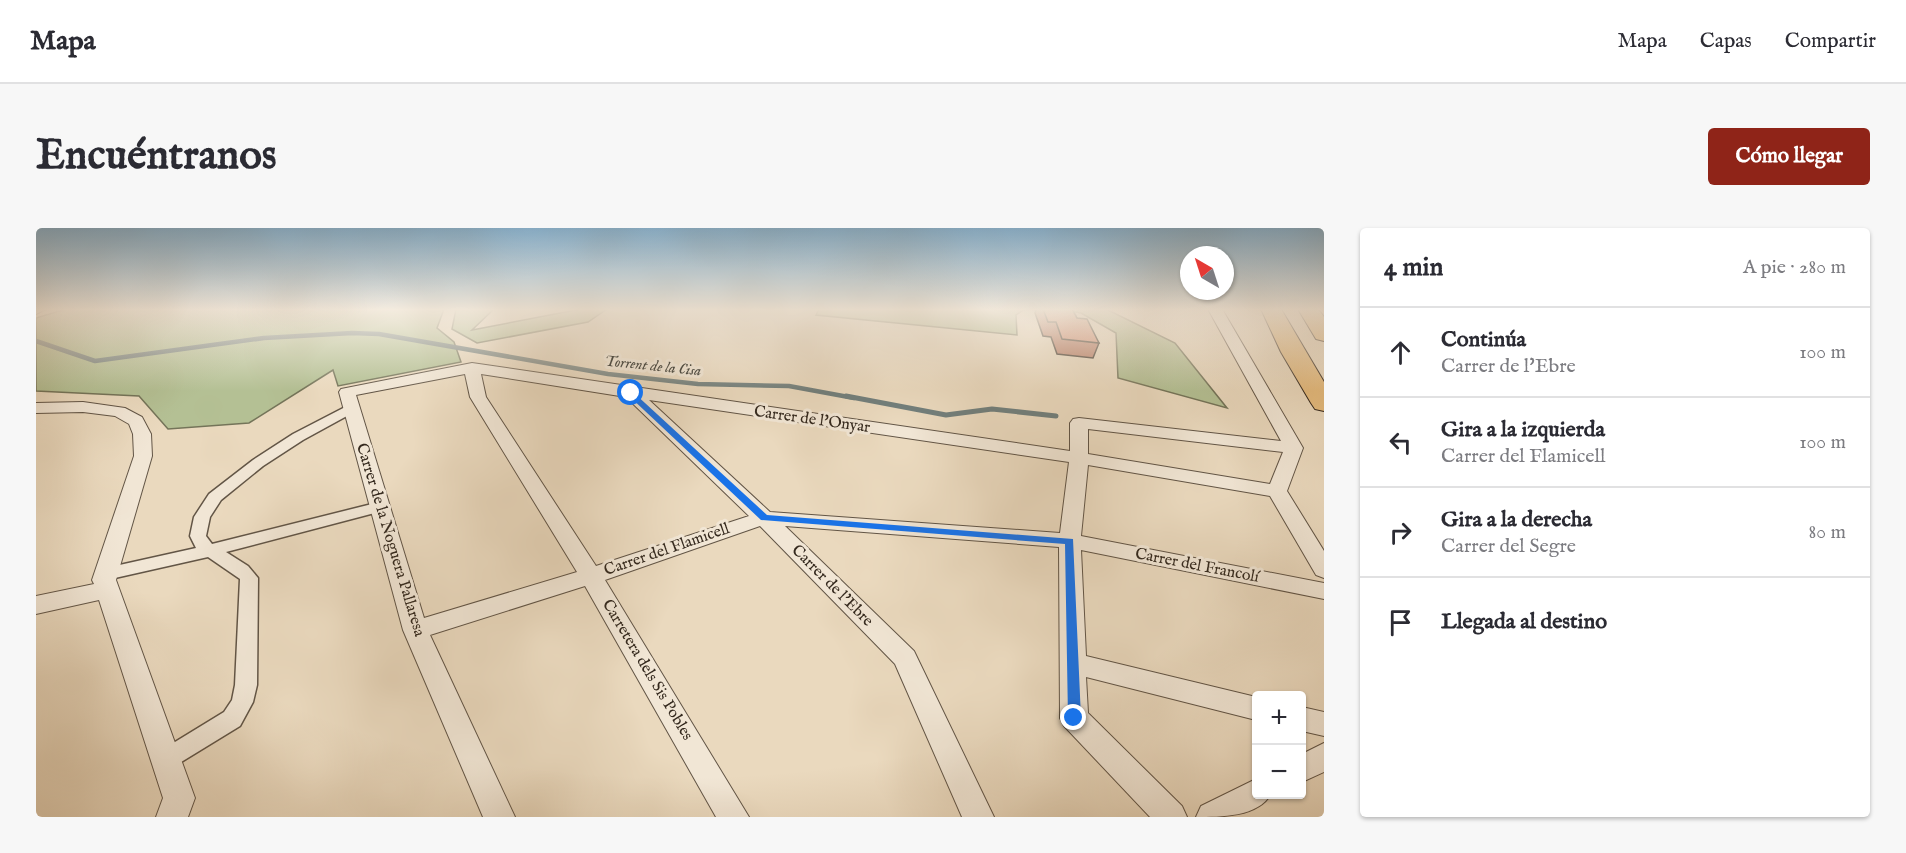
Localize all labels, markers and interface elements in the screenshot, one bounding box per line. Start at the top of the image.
text: Mapa [30,24,96,59]
text: Mapa [1618,28,1667,55]
text: Capas [1700,28,1752,55]
text: Compartir [1785,28,1876,55]
button: Cómo llegar [1708,128,1870,185]
text: Encuéntranos [36,130,277,183]
north arrow [1180,246,1234,300]
text: 4 min [1384,251,1443,284]
text: A pie · 280 m [1743,255,1846,280]
text: Continúa [1441,326,1526,354]
icon: ahead [1384,336,1417,369]
text: 100 m [1799,340,1846,365]
water label: Torrent de la Cisa [604,351,703,381]
text: Carrer de l'Ebre [1441,354,1576,379]
route start [617,379,643,405]
street label: Carrer de l'Onyar [753,402,872,438]
text: Gira a la izquierda [1441,416,1605,444]
icon: left [1384,426,1417,459]
text: 100 m [1799,430,1846,455]
street label: Carrer de la Noguera Pallaresa [351,441,429,639]
text: Carrer del Flamicell [1441,444,1605,469]
text: Gira a la derecha [1441,506,1592,534]
icon: right [1384,516,1417,549]
street label: Carrer del Flamicell [602,519,733,581]
text: 80 m [1809,520,1846,545]
text: Carrer del Segre [1441,534,1576,559]
street label: Carrer de l'Ebre [787,541,877,631]
street label: Carrer del Francolí [1133,544,1262,588]
street label: Carretera dels Sis Pobles [597,596,697,744]
icon: arrive [1384,606,1417,639]
text: Llegada al destino [1441,608,1607,636]
map controls [1252,691,1306,799]
button: + [1252,691,1306,745]
route end [1060,704,1086,730]
button: − [1252,745,1306,799]

